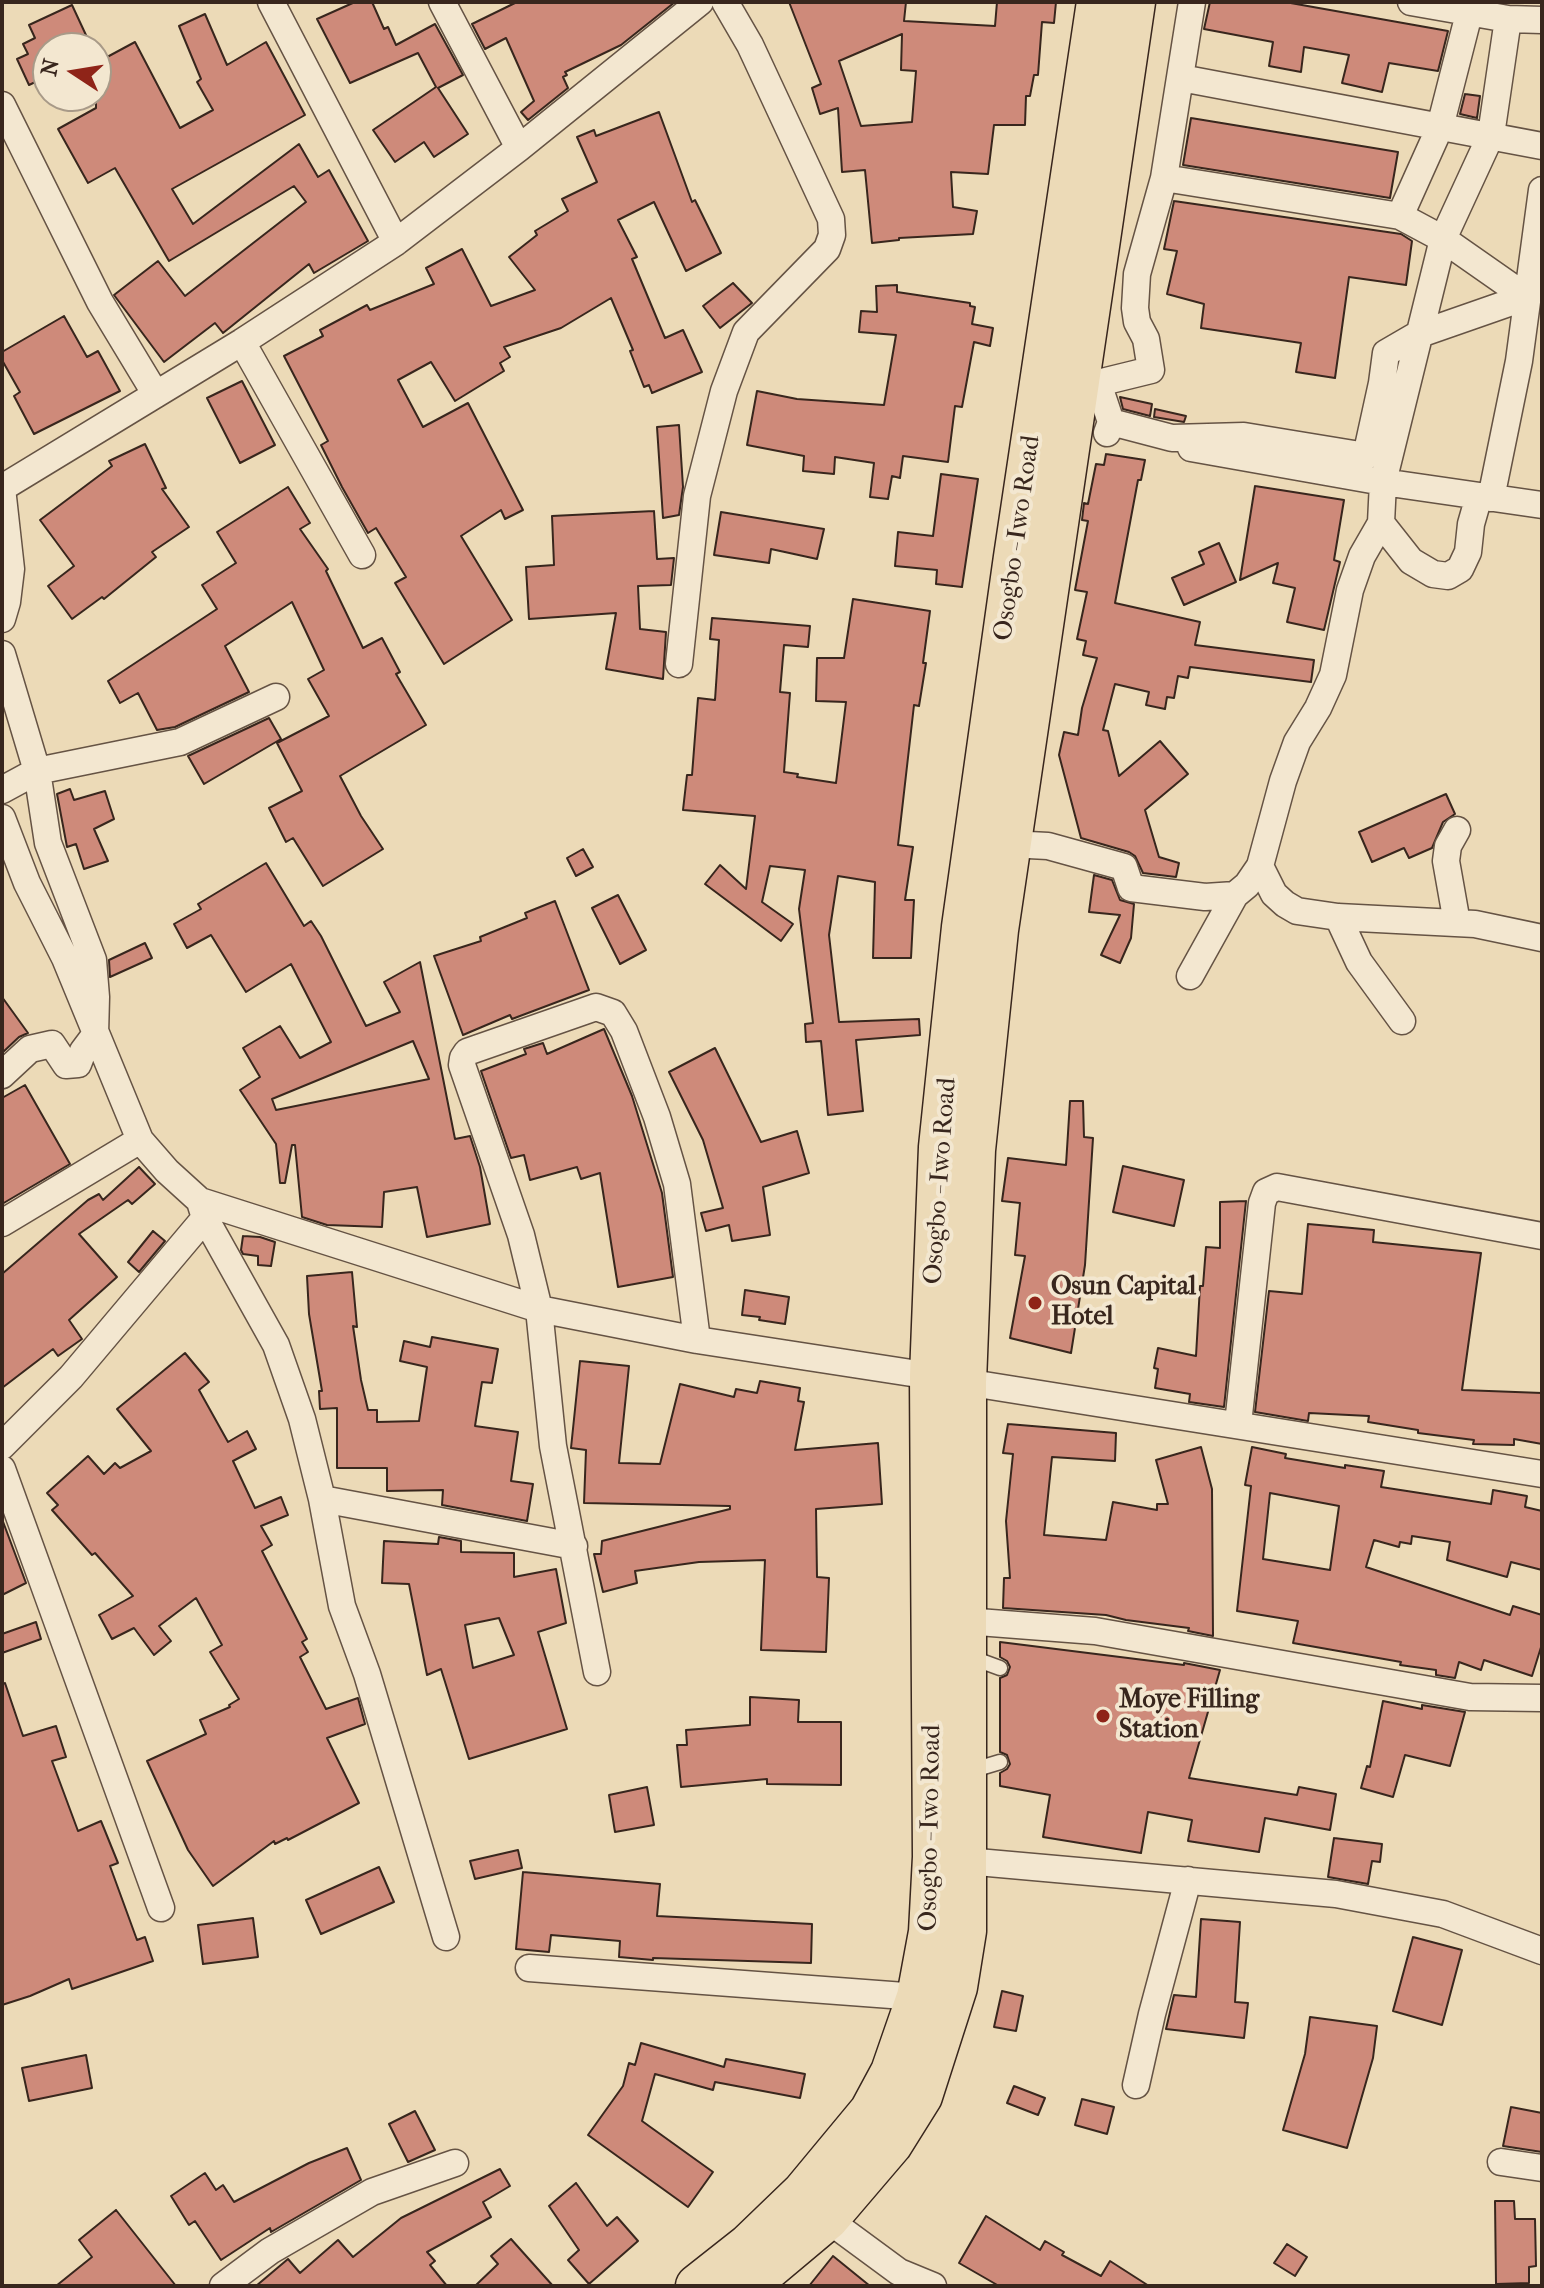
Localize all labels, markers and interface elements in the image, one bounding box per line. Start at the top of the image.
north arrow [32,32,112,112]
text: N [36,57,65,78]
street label: Osogbo - Iwo Road [988,433,1048,643]
street label: Osogbo - Iwo Road [918,1077,964,1285]
place label: Osun Capital Hotel [1051,1272,1196,1334]
marker: Osun Capital Hotel [1026,1294,1044,1312]
place label: Moye Filling Station [1119,1685,1259,1746]
marker: Moye Filling Station [1094,1707,1112,1725]
street label: Osogbo - Iwo Road [914,1724,948,1932]

